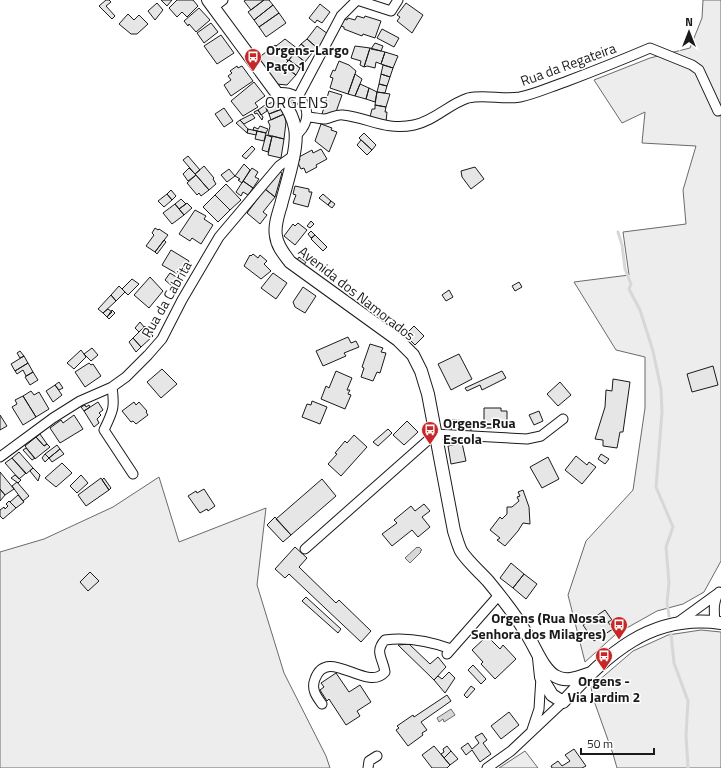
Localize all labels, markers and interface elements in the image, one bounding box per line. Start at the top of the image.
north arrow [669,12,709,52]
text: N [685,14,693,30]
street label: Rua da Regateira [517,37,619,91]
place label: Orgens-Largo Paço 1 [266,39,349,76]
bus stop icon: Orgens-Largo Paço 1 [243,47,263,72]
district label: ORGENS [265,90,329,114]
street label: Avenida dos Namorados [294,241,420,345]
street label: Rua da Cabrita [136,257,196,341]
place label: Orgens-Rua Escola [443,412,516,449]
bus stop icon: Orgens-Rua Escola [420,420,440,445]
place label: Orgens (Rua Nossa Senhora dos Milagres) [471,607,606,644]
bus stop icon: Orgens (Rua Nossa Senhora dos Milagres) [609,615,629,640]
bus stop icon: Orgens - Via Jardim 2 [594,646,614,671]
place label: Orgens - Via Jardim 2 [568,670,640,707]
scale bar [581,730,654,756]
text: 50 m [587,734,613,753]

